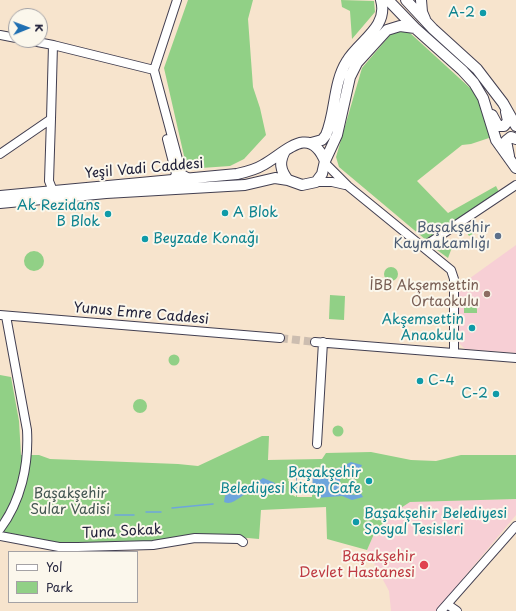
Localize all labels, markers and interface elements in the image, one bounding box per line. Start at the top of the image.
place label: A-2 [448,5,475,21]
north arrow [8,8,48,48]
marker: A-2 [478,8,488,18]
text: K [31,24,48,32]
street label: Yeşil Vadi Caddesi [84,155,204,183]
place label: Ak Rezidans B Blok [17,198,100,230]
place label: A Blok [233,205,278,221]
marker: A Blok [220,208,230,218]
marker: Ak Rezidans B Blok [103,209,113,219]
place label: Başakşehir Kaymakamlığı [393,220,490,252]
place label: Beyzade Konağı [153,231,259,247]
marker: Başakşehir Kaymakamlığı [493,231,503,241]
marker: Beyzade Konağı [140,234,150,244]
place label: İBB Akşemsettin Ortaokulu [369,278,479,310]
marker: İBB Akşemsettin Ortaokulu [482,289,492,299]
street label: Yunus Emre Caddesi [73,300,209,328]
place label: Akşemsettin Anaokulu [382,312,464,344]
marker: Akşemsettin Anaokulu [467,323,477,333]
place label: C-4 [428,373,455,389]
marker: C-4 [415,376,425,386]
place label: C-2 [461,386,488,402]
marker: C-2 [491,389,501,399]
place label: Başakşehir Belediyesi Kitap Cafe [219,465,361,498]
marker: Başakşehir Belediyesi Kitap Cafe [364,476,374,486]
park label: Başakşehir Sular Vadisi [30,486,110,518]
place label: Başakşehir Belediyesi Sosyal Tesisleri [364,506,507,538]
marker: Başakşehir Belediyesi Sosyal Tesisleri [351,517,361,527]
street label: Tuna Sokak [82,522,162,542]
place label: Başakşehir Devlet Hastanesi [299,549,415,582]
legend [8,551,138,603]
text: Yol [46,558,62,576]
marker: Başakşehir Devlet Hastanesi [418,559,430,571]
text: Park [46,578,73,596]

